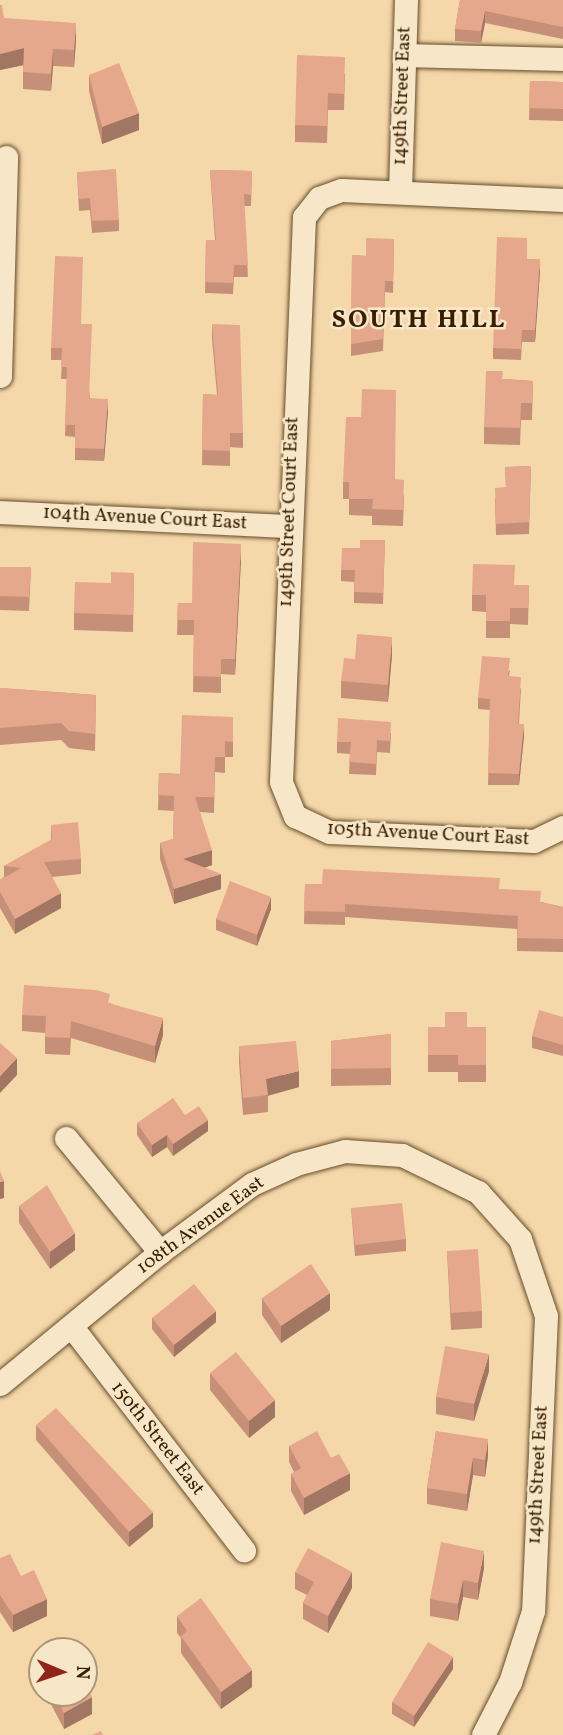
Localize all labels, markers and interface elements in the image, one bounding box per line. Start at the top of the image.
street label: 149th Street East [389,26,417,166]
district label: SOUTH HILL [333,305,505,337]
street label: 149th Street Court East [275,416,305,608]
street label: 104th Avenue Court East [42,502,248,536]
street label: 105th Avenue Court East [326,818,530,852]
street label: 108th Avenue East [133,1172,269,1280]
street label: 150th Street East [105,1377,209,1501]
street label: 149th Street East [524,1405,554,1545]
north arrow [28,1637,98,1707]
text: N [69,1665,95,1680]

